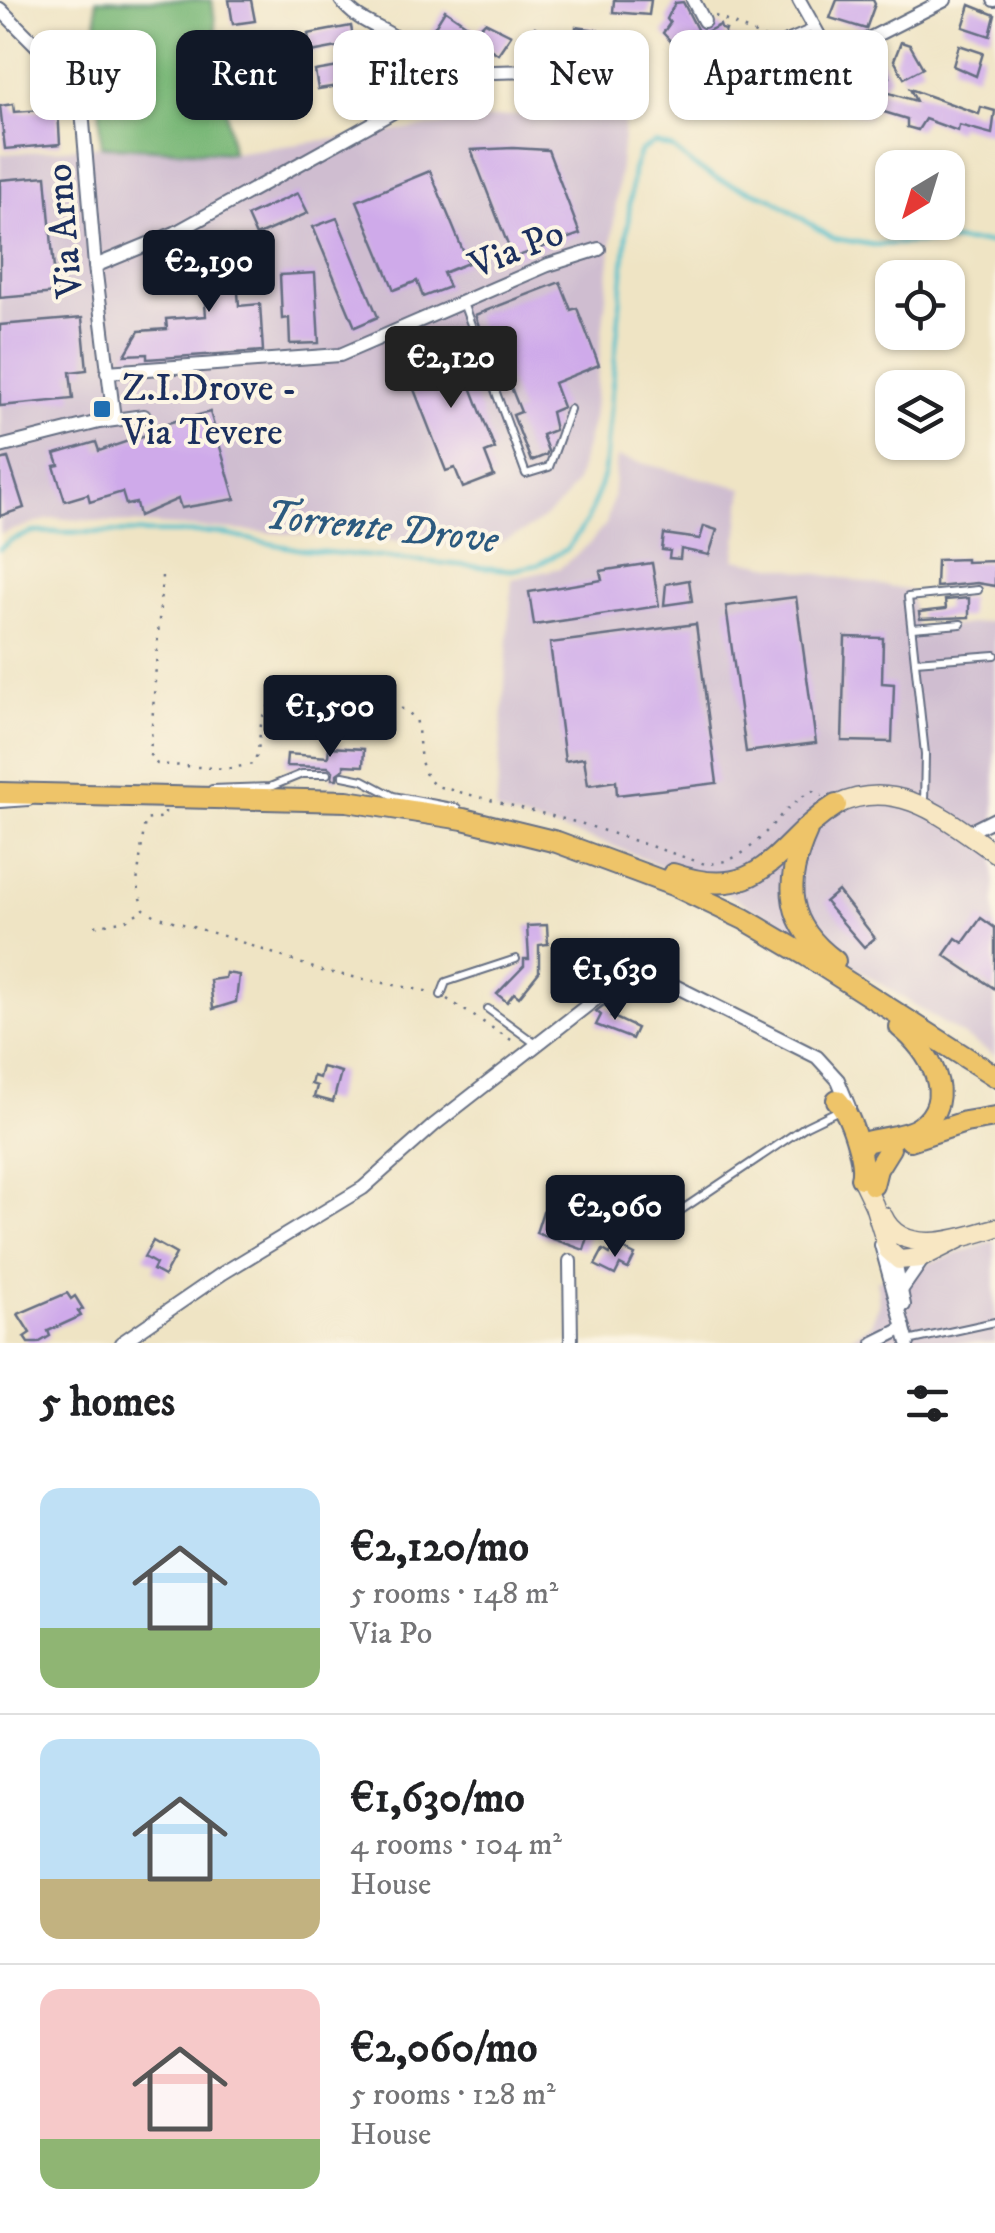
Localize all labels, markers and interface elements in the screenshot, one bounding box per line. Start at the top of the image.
chip: Buy [30,30,156,120]
chip: Rent [176,30,313,120]
chip: Filters [333,30,494,120]
chip: New [514,30,649,120]
chip: Apartment [669,30,888,120]
north arrow [875,150,965,240]
map controls [875,150,965,460]
street label: Via Arno [35,162,95,301]
street label: Via Po [462,209,571,291]
pin: €2,190 [128,230,290,315]
text: €2,190 [165,242,253,282]
button: locate [875,260,965,350]
pin: €2,120 [370,326,532,411]
text: €2,120 [407,338,495,378]
place label: Z.I.Drove - Via Tevere [121,365,297,457]
button: layers [875,370,965,460]
marker: Z.I.Drove - Via Tevere [91,398,113,420]
water label: Torrente Drove [263,492,502,566]
pin: €1,500 [249,675,411,760]
text: €1,500 [285,687,375,727]
pin: €1,630 [534,938,696,1023]
text: €1,630 [573,950,657,990]
pin: €2,060 [534,1175,696,1260]
text: €2,060 [568,1187,662,1227]
icon: filters [900,1376,955,1431]
text: 5 homes [40,1377,175,1429]
text: €2,120/mo [350,1522,529,1574]
icon: home [120,1528,240,1648]
text: 5 rooms · 148 m² [350,1574,558,1614]
text: Via Po [350,1614,432,1654]
text: €1,630/mo [350,1773,525,1825]
icon: home [120,1779,240,1899]
text: 4 rooms · 104 m² [350,1825,562,1865]
text: House [350,1865,431,1905]
text: €2,060/mo [350,2023,537,2075]
icon: home [120,2029,240,2149]
text: 5 rooms · 128 m² [350,2075,556,2115]
text: House [350,2115,431,2155]

